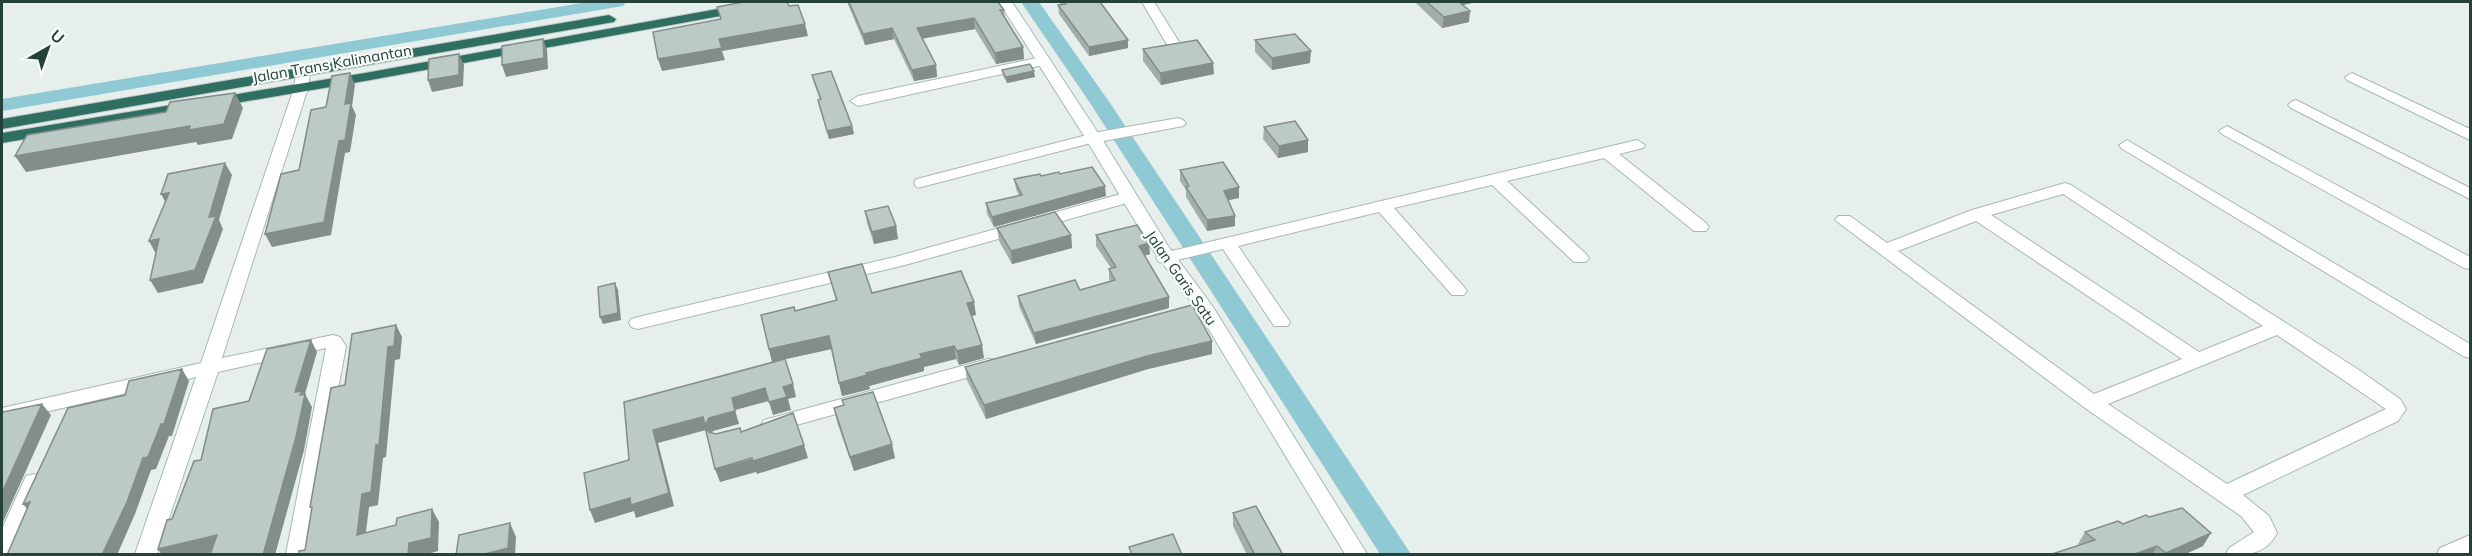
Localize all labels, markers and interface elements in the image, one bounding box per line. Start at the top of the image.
north arrow [18,18,78,78]
text: U [47,25,69,48]
street label: Jalan Trans Kalimantan [251,40,413,87]
street label: Jalan Garis Satu [1142,226,1221,329]

